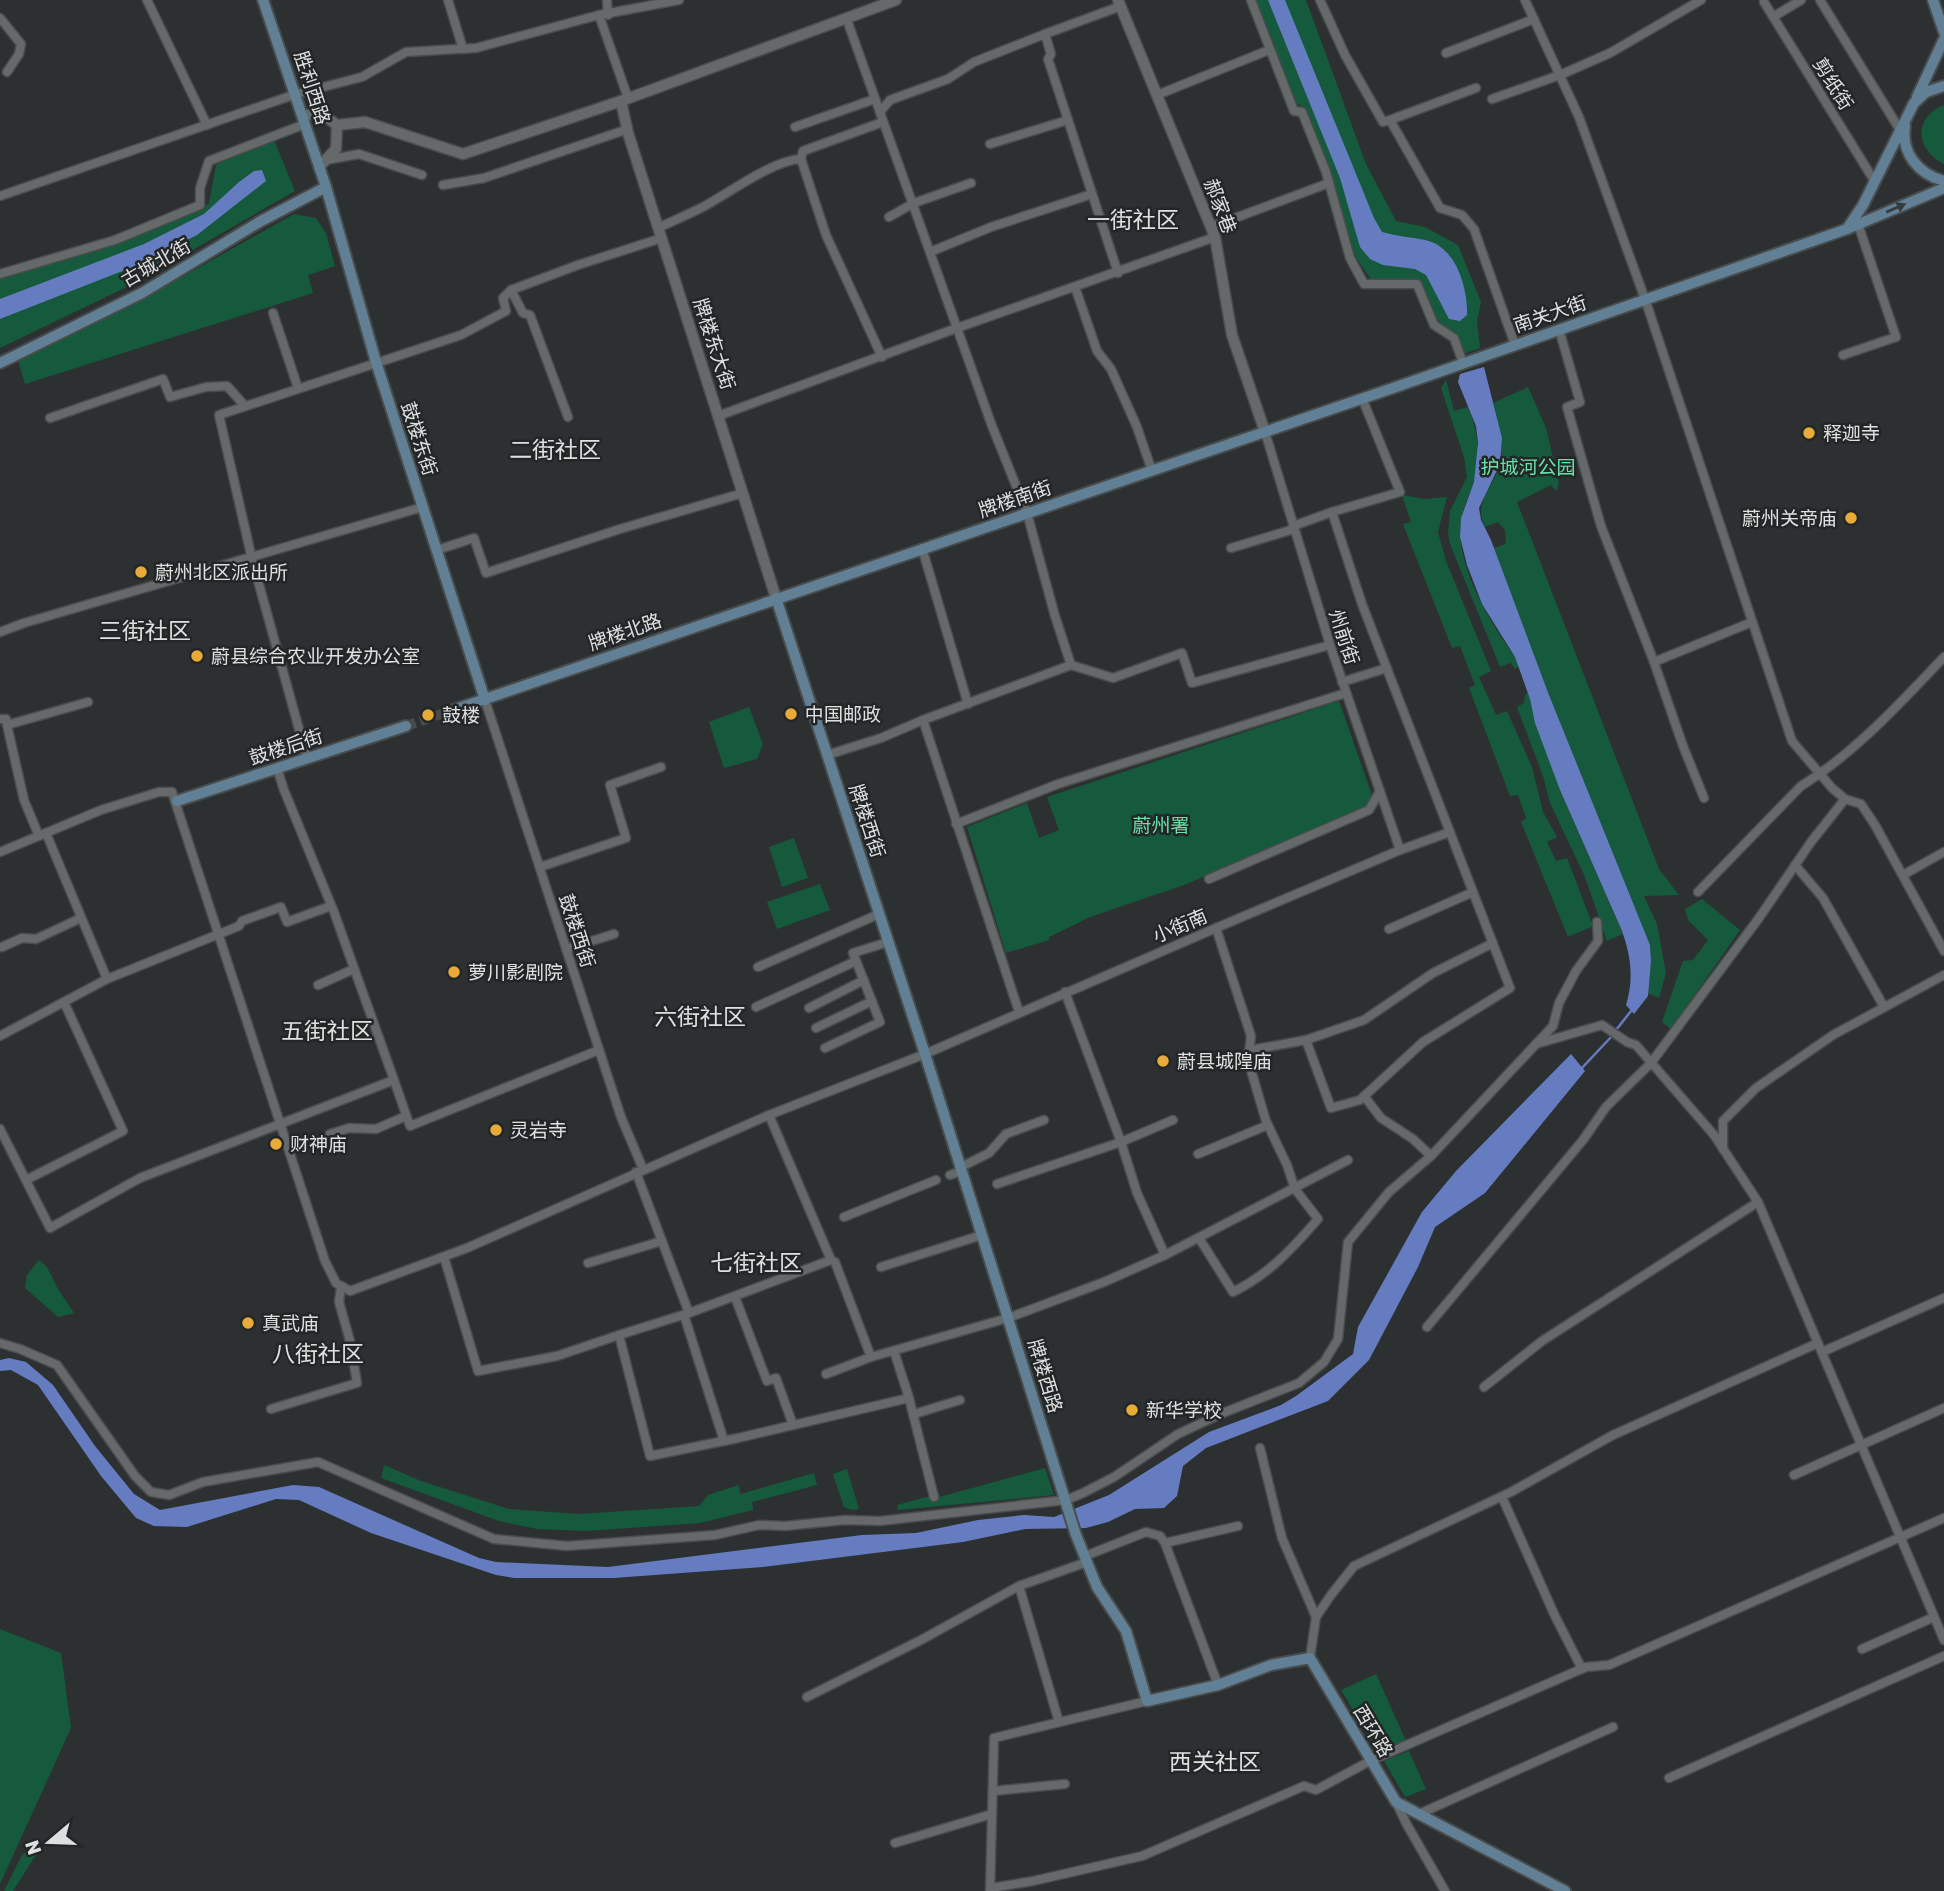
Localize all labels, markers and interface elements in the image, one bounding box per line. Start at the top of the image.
street label: 胜利西路 [289,48,335,128]
street label: 剪纸街 [1808,54,1858,114]
street label: 郝家巷 [1199,175,1241,237]
one-way arrow [1885,203,1906,214]
district label: 一街社区 [1087,206,1179,234]
street label: 古城北街 [117,234,195,292]
street label: 南关大街 [1510,291,1590,337]
street label: 牌楼东大街 [688,295,740,393]
street label: 鼓楼东街 [396,399,442,479]
place label: 释迦寺 [1823,422,1880,445]
marker: 释迦寺 [1801,425,1817,441]
district label: 二街社区 [509,436,601,464]
park label: 护城河公园 [1480,456,1576,479]
street label: 牌楼南街 [975,476,1055,522]
place label: 蔚州关帝庙 [1742,507,1837,530]
marker: 蔚州关帝庙 [1843,510,1859,526]
place label: 蔚州北区派出所 [155,561,288,584]
marker: 蔚州北区派出所 [133,564,149,580]
street label: 州前街 [1324,606,1364,668]
street label: 牌楼北路 [585,609,665,655]
district label: 三街社区 [99,617,191,645]
place label: 蔚县综合农业开发办公室 [211,645,420,668]
marker: 蔚县综合农业开发办公室 [189,648,205,664]
place label: 中国邮政 [805,703,881,726]
place label: 鼓楼 [442,704,480,727]
marker: 中国邮政 [783,706,799,722]
marker: 鼓楼 [420,707,436,723]
street label: 鼓楼后街 [246,724,326,770]
street label: 牌楼西街 [844,781,890,861]
park label: 蔚州署 [1132,814,1190,837]
street label: 鼓楼西街 [554,891,600,971]
street label: 小街南 [1149,904,1211,948]
place label: 萝川影剧院 [468,961,563,984]
marker: 萝川影剧院 [446,964,462,980]
district label: 六街社区 [654,1003,746,1031]
district label: 五街社区 [281,1017,373,1045]
place label: 蔚县城隍庙 [1177,1050,1272,1073]
marker: 蔚县城隍庙 [1155,1053,1171,1069]
place label: 灵岩寺 [510,1119,567,1142]
marker: 灵岩寺 [488,1122,504,1138]
place label: 财神庙 [290,1133,347,1156]
marker: 财神庙 [268,1136,284,1152]
district label: 七街社区 [710,1249,802,1277]
place label: 真武庙 [262,1312,319,1335]
marker: 真武庙 [240,1315,256,1331]
street label: 牌楼西路 [1023,1336,1067,1416]
district label: 八街社区 [272,1340,364,1368]
place label: 新华学校 [1146,1399,1222,1422]
marker: 新华学校 [1124,1402,1140,1418]
street label: 西环路 [1348,1701,1398,1761]
district label: 西关社区 [1169,1748,1261,1776]
north arrow [14,1807,84,1877]
text: N [20,1837,46,1858]

